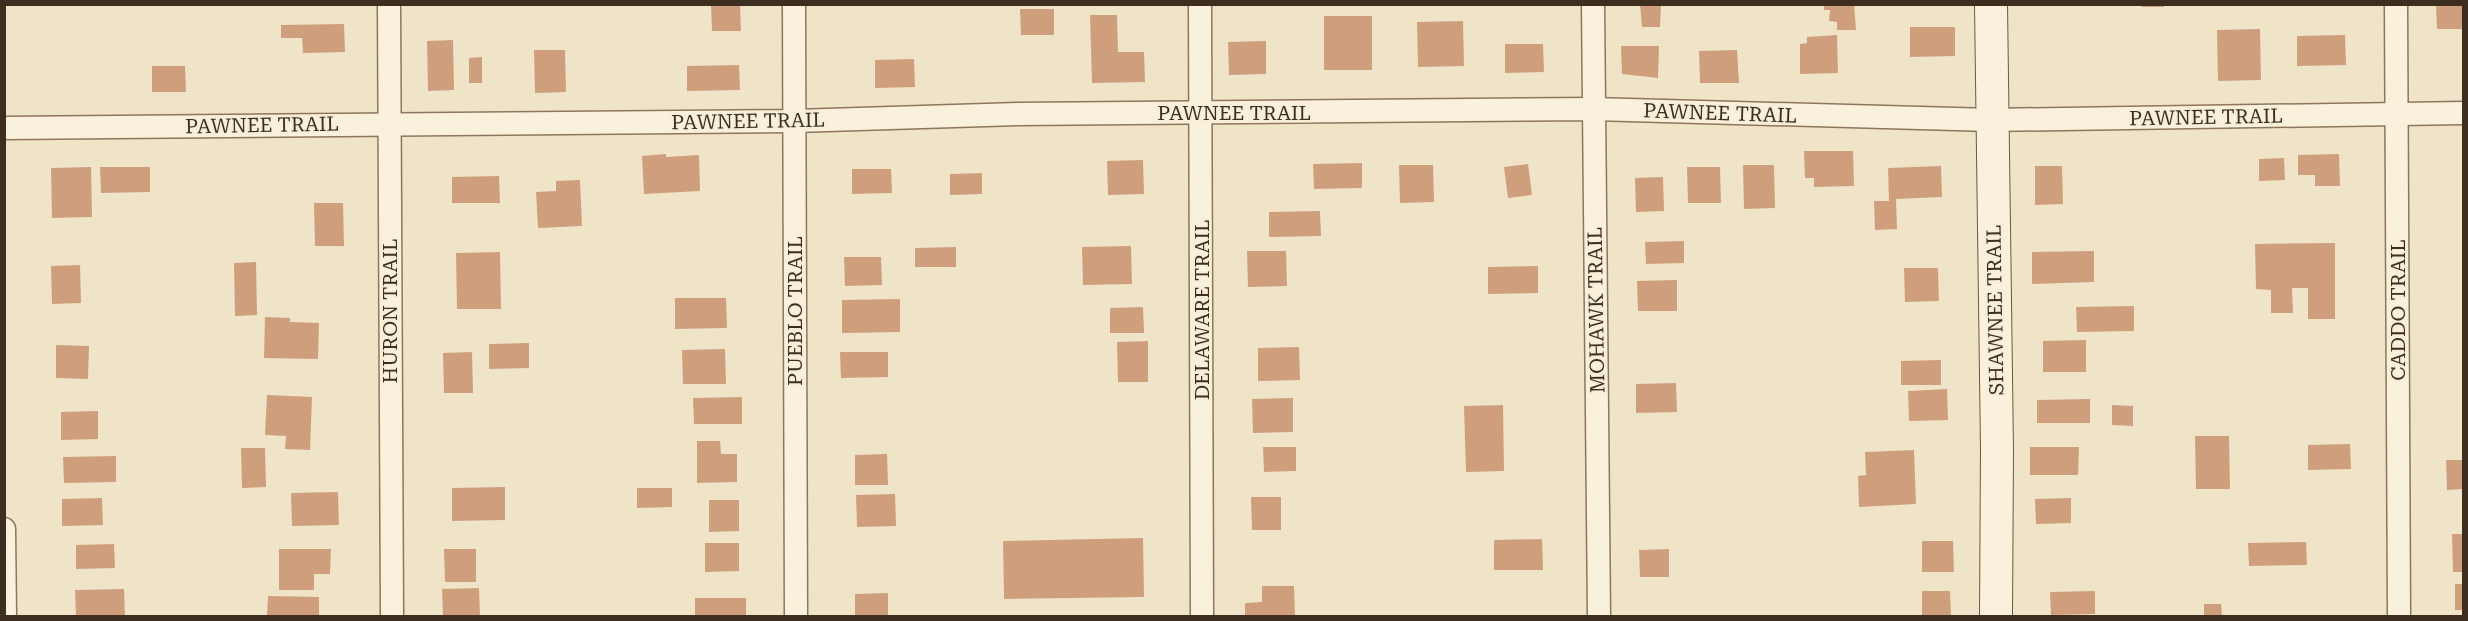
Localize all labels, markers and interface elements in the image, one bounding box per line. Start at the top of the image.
street label: PAWNEE TRAIL [1643,98,1797,128]
street label: PAWNEE TRAIL [1157,101,1311,125]
street label: PAWNEE TRAIL [2129,104,2283,130]
street label: PAWNEE TRAIL [671,108,825,134]
street label: PAWNEE TRAIL [185,112,339,138]
street label: DELAWARE TRAIL [1190,220,1214,400]
street label: SHAWNEE TRAIL [1982,224,2008,396]
street label: MOHAWK TRAIL [1583,227,1609,393]
street label: PUEBLO TRAIL [783,236,807,386]
street label: HURON TRAIL [378,239,402,383]
street label: CADDO TRAIL [2386,239,2410,381]

